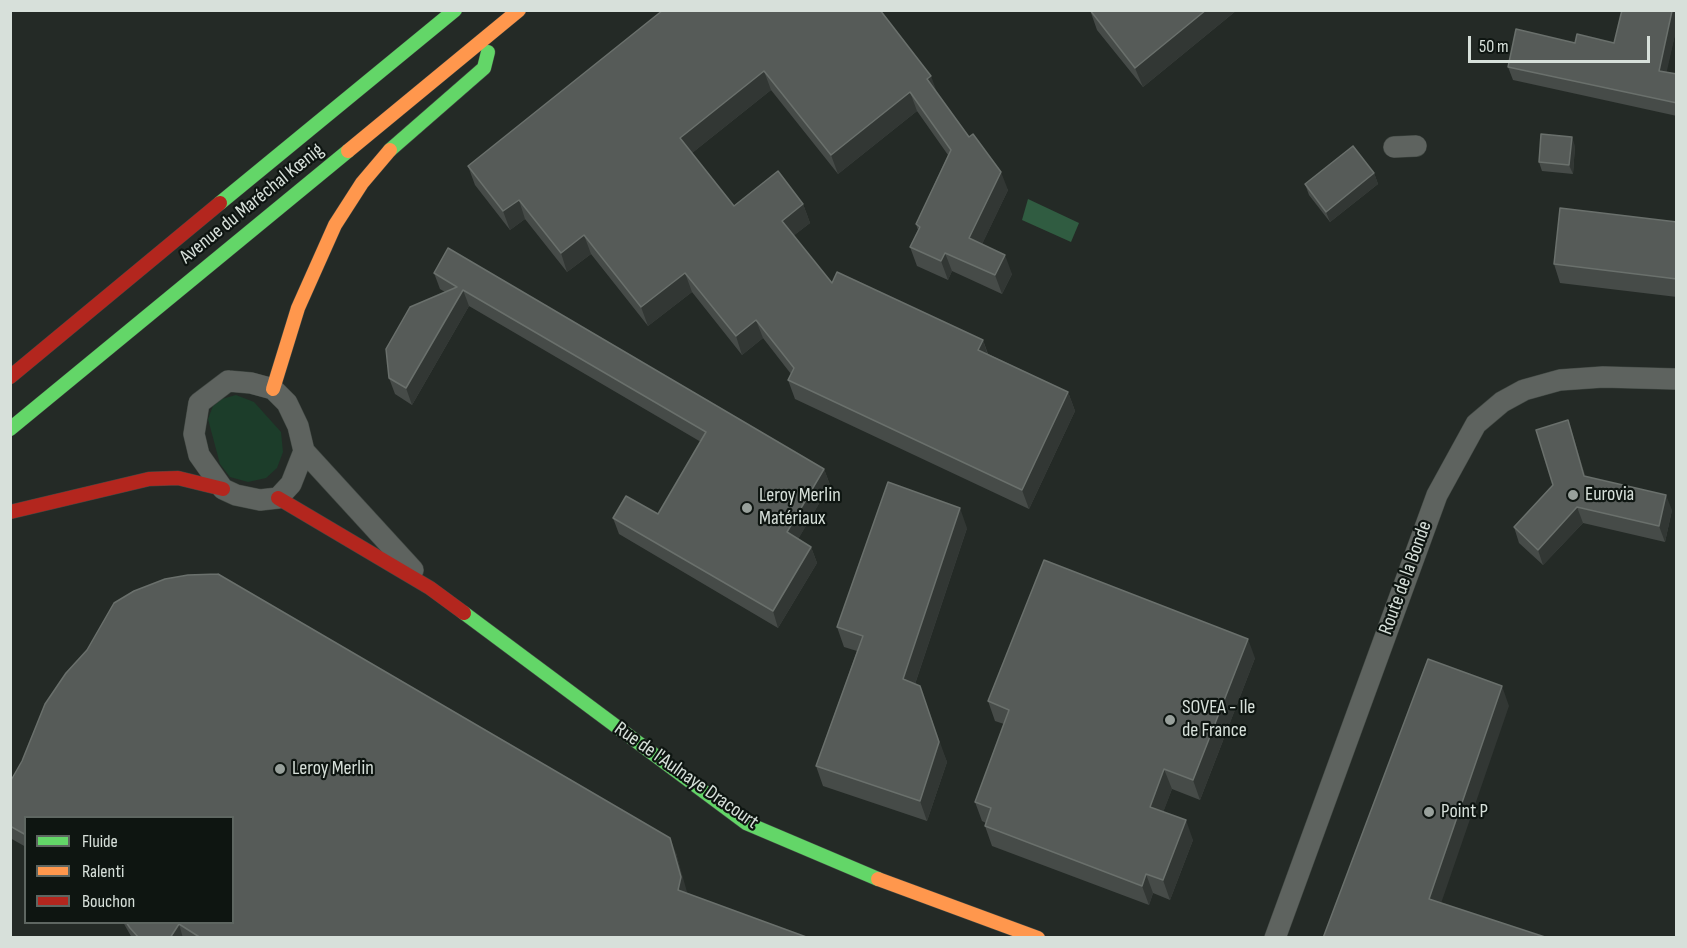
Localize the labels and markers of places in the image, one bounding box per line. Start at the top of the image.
place label: Eurovia [1585,483,1634,507]
place label: Leroy Merlin Matériaux [759,484,841,531]
marker: Eurovia [1566,488,1580,502]
marker: Leroy Merlin Matériaux [740,501,754,515]
place label: SOVEA - Ile de France [1182,696,1255,743]
marker: SOVEA - Ile de France [1163,713,1177,727]
place label: Leroy Merlin [292,757,374,781]
marker: Leroy Merlin [273,762,287,776]
place label: Point P [1441,800,1488,824]
marker: Point P [1422,805,1436,819]

